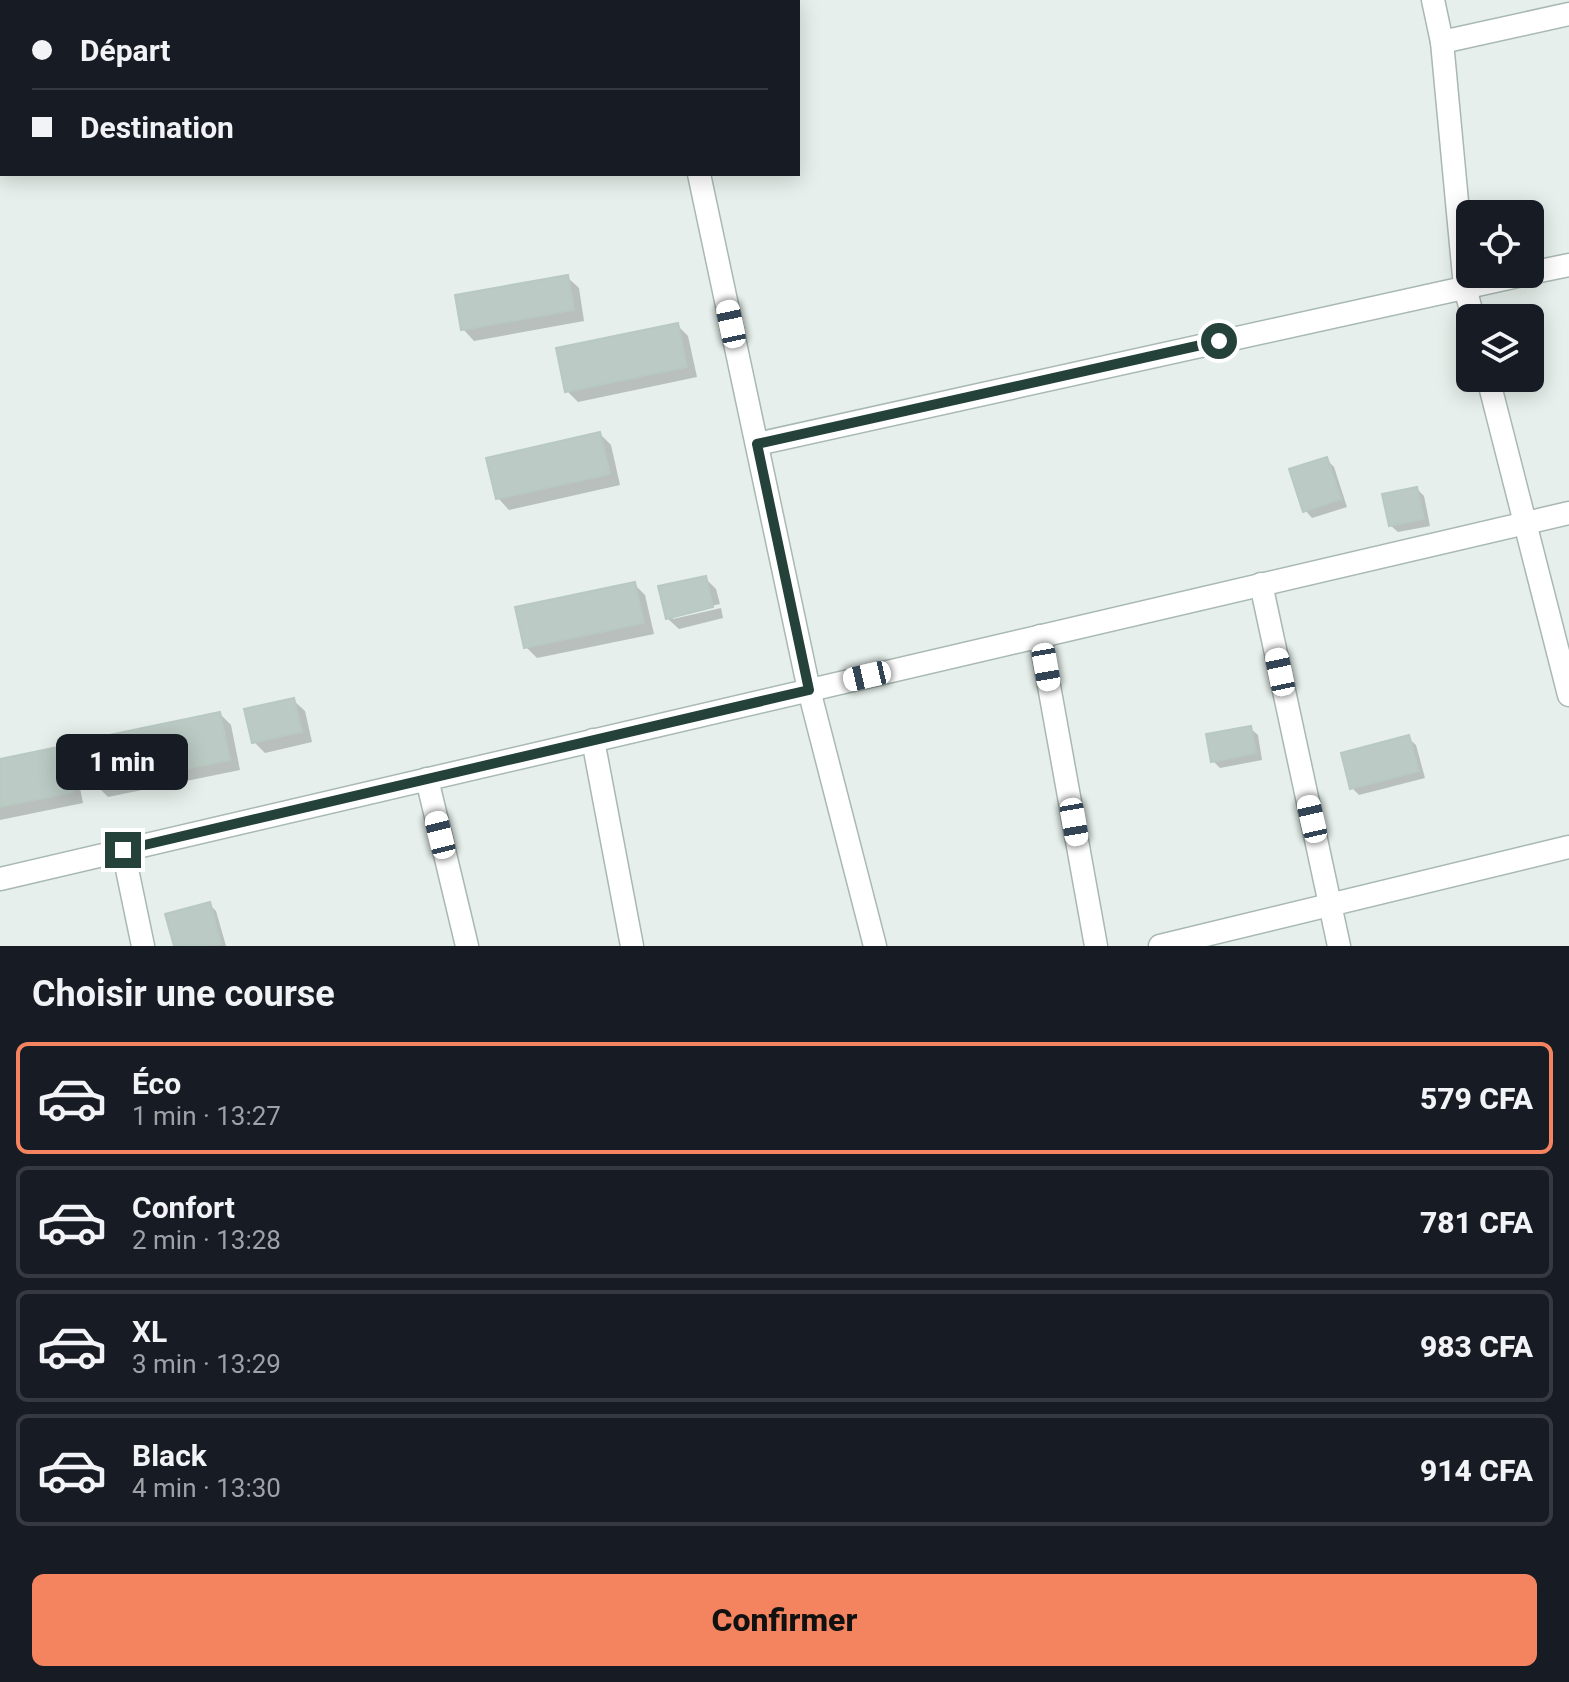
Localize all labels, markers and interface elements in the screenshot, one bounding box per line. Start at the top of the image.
text: Départ [80,33,171,68]
text: Destination [80,110,234,145]
map controls [1456,200,1544,392]
button: locate [1456,200,1544,288]
car [714,298,748,350]
button: layers [1456,304,1544,392]
route start [1201,323,1237,359]
car [1030,641,1062,693]
car [1263,646,1297,698]
car [841,659,893,693]
callout: 1 min [57,734,189,790]
text: 1 min [89,747,155,777]
car [1295,793,1329,845]
car [1058,796,1090,848]
car [423,809,457,861]
route end [105,832,141,868]
text: Choisir une course [32,973,335,1015]
icon: car [36,1062,108,1134]
text: Éco [132,1066,181,1101]
text: 579 CFA [1420,1081,1533,1116]
text: 1 min · 13:27 [132,1101,281,1131]
icon: car [36,1186,108,1258]
text: Confort [132,1190,235,1225]
text: 781 CFA [1420,1205,1533,1240]
text: 2 min · 13:28 [132,1225,281,1255]
icon: car [36,1310,108,1382]
text: XL [132,1314,167,1349]
text: 983 CFA [1420,1329,1533,1364]
text: 3 min · 13:29 [132,1349,281,1379]
icon: car [36,1434,108,1506]
text: Black [132,1438,207,1473]
text: 914 CFA [1420,1453,1533,1488]
text: 4 min · 13:30 [132,1473,281,1503]
button: Confirmer [32,1574,1537,1666]

